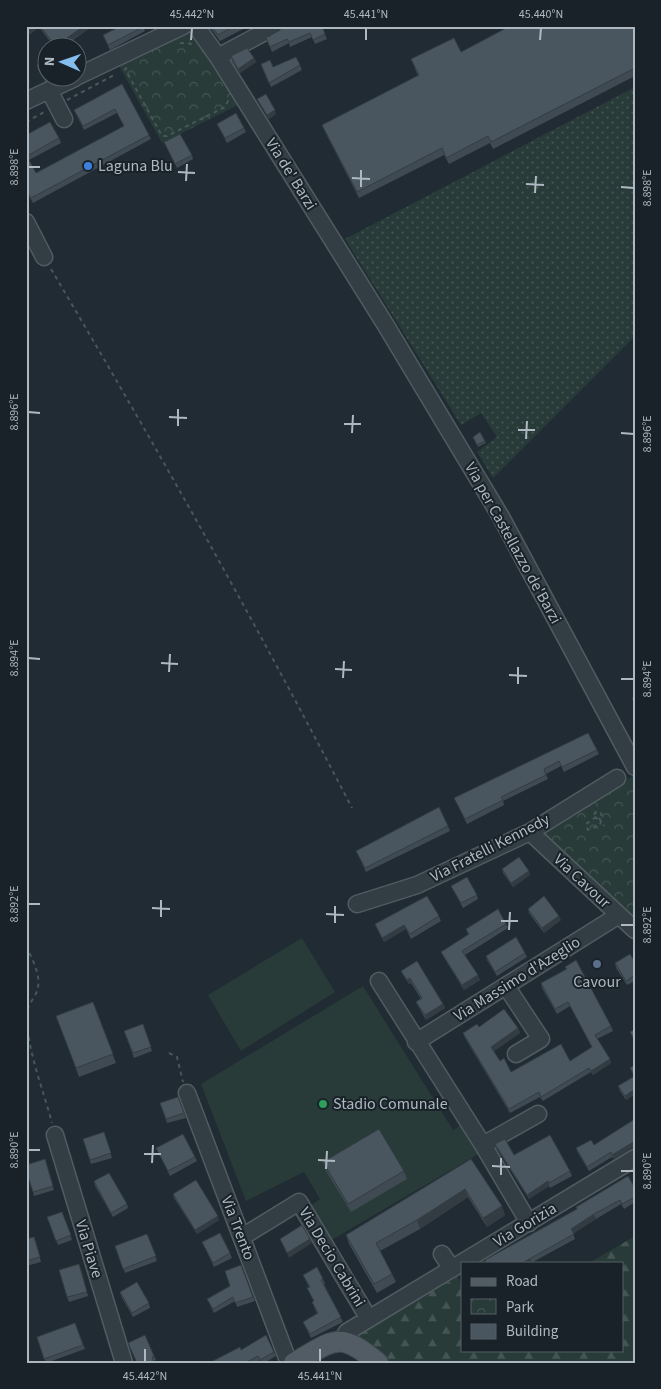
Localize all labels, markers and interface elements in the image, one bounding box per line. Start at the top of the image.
text: 45.442°N [170,6,214,23]
text: 45.441°N [344,6,388,23]
text: 45.440°N [519,6,563,23]
north arrow [38,38,88,88]
text: N [40,57,60,67]
street label: Via de' Barzi [260,134,322,214]
text: 8.898°E [6,148,23,186]
place label: Laguna Blu [98,155,173,177]
marker: Laguna Blu [82,160,94,172]
text: 8.898°E [639,169,656,207]
text: 8.896°E [6,393,23,431]
text: 8.896°E [639,415,656,453]
street label: Via per Castellazzo de'Barzi [459,458,567,628]
text: 8.894°E [6,639,23,677]
text: 8.894°E [639,660,656,698]
street label: Via Fratelli Kennedy [426,808,554,888]
street label: Via Cavour [549,849,616,914]
text: 8.892°E [6,885,23,923]
text: 8.892°E [639,906,656,944]
street label: Via Massimo d'Azeglio [449,931,585,1027]
marker: Cavour [591,958,603,970]
place label: Cavour [573,971,621,993]
place label: Stadio Comunale [333,1093,448,1115]
marker: Stadio Comunale [317,1098,329,1110]
text: 8.890°E [6,1131,23,1169]
text: 8.890°E [639,1152,656,1190]
street label: Via Trento [216,1193,260,1263]
street label: Via Gorizia [489,1197,561,1253]
street label: Via Decio Cabrini [294,1203,370,1311]
street label: Via Piave [70,1217,108,1281]
legend [461,1262,624,1352]
text: Road [506,1271,538,1292]
text: Park [506,1297,535,1318]
text: Building [506,1321,559,1342]
text: 45.442°N [123,1368,167,1385]
text: 45.441°N [298,1368,342,1385]

